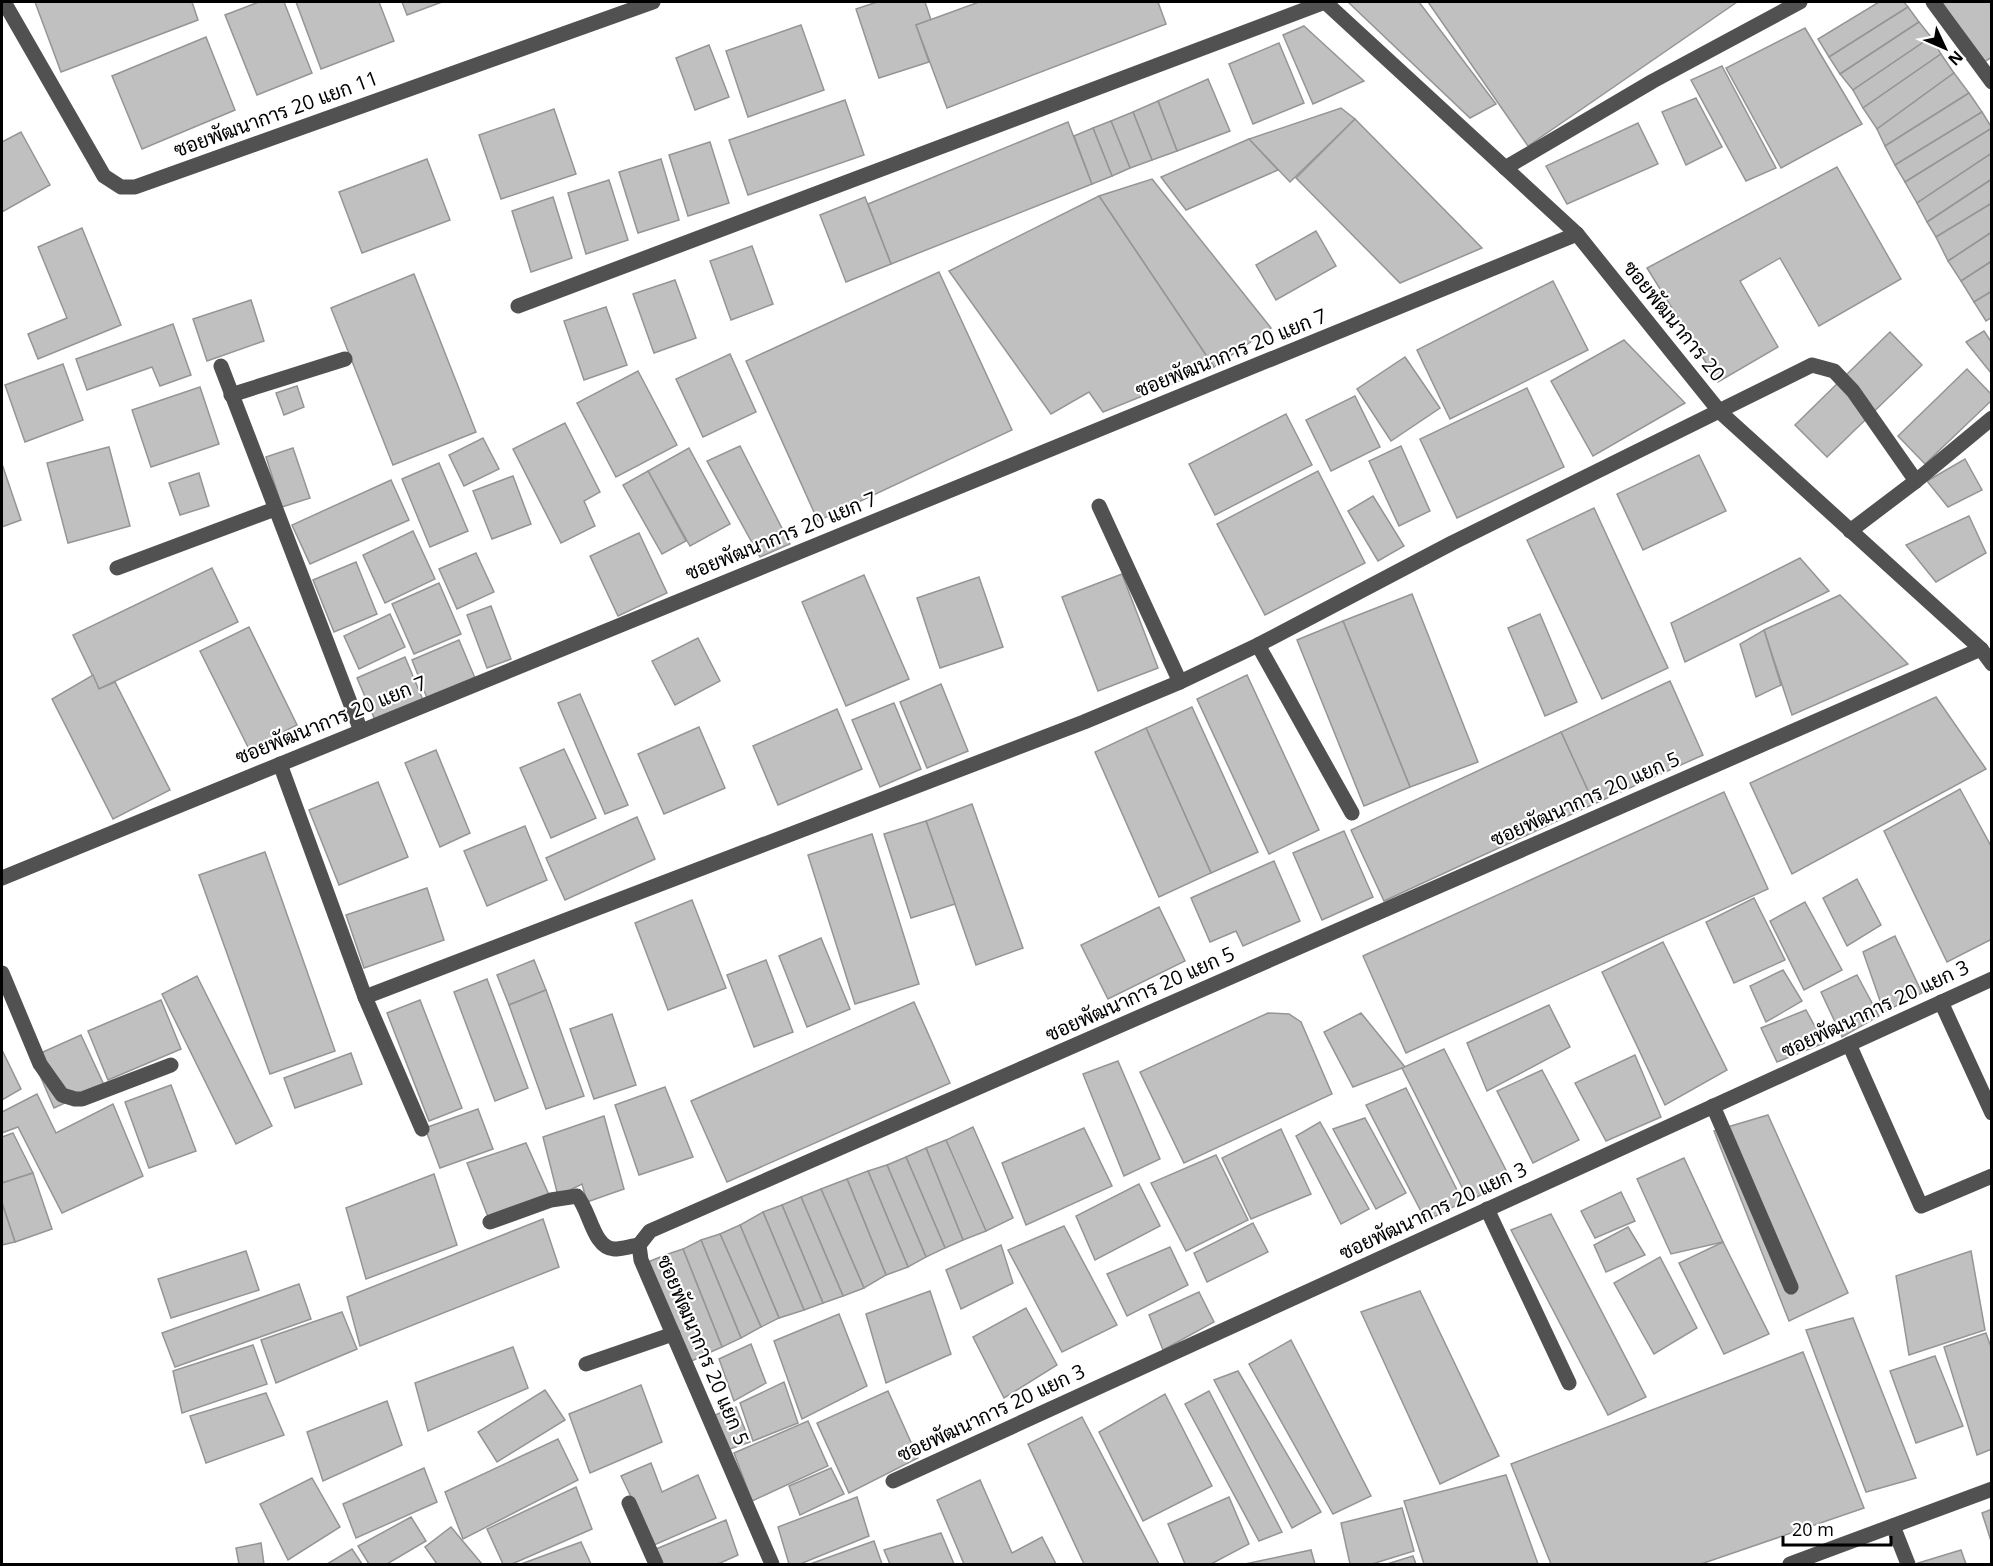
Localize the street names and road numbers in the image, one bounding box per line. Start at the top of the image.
street label: ซอยพัฒนาการ 20 แยก 11 [170,64,382,163]
street label: ซอยพัฒนาการ 20 [1617,255,1731,387]
street label: ซอยพัฒนาการ 20 แยก 7 [1131,302,1331,403]
street label: ซอยพัฒนาการ 20 แยก 7 [681,485,881,586]
street label: ซอยพัฒนาการ 20 แยก 7 [231,669,431,770]
street label: ซอยพัฒนาการ 20 แยก 5 [1486,745,1684,852]
street label: ซอยพัฒนาการ 20 แยก 5 [1041,940,1239,1047]
street label: ซอยพัฒนาการ 20 แยก 3 [1777,953,1973,1064]
street label: ซอยพัฒนาการ 20 แยก 3 [1335,1155,1531,1266]
street label: ซอยพัฒนาการ 20 แยก 5 [651,1251,756,1449]
street label: ซอยพัฒนาการ 20 แยก 3 [893,1357,1089,1468]

